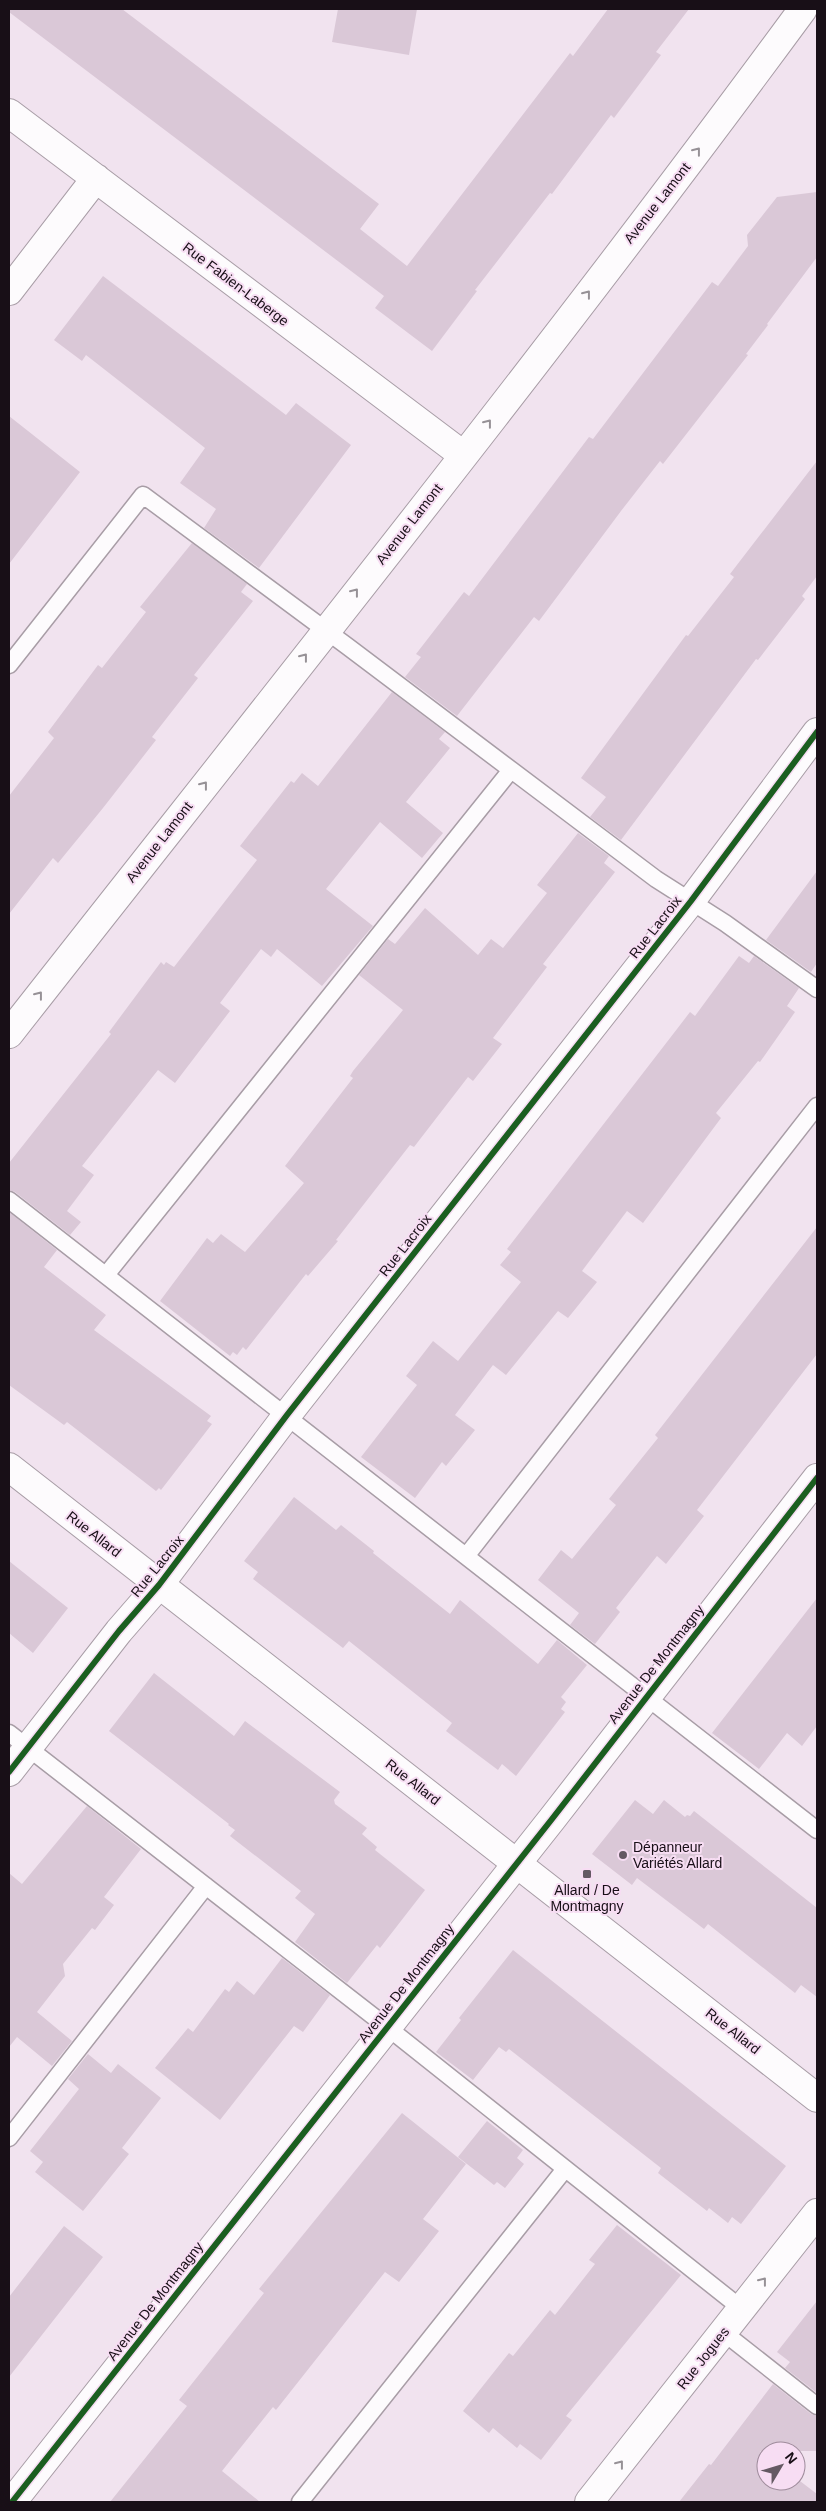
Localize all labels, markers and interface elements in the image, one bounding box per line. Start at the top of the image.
one-way arrow [691,148,699,157]
street label: Avenue Lamont [621,159,693,246]
street label: Rue Fabien-Laberge [180,239,292,329]
one-way arrow [581,290,590,300]
one-way arrow [482,419,491,429]
street label: Avenue Lamont [373,480,445,567]
one-way arrow [350,589,358,598]
one-way arrow [299,654,307,663]
one-way arrow [199,782,207,791]
street label: Avenue Lamont [123,798,195,885]
street label: Rue Lacroix [626,893,684,961]
one-way arrow [33,992,41,1001]
street label: Rue Lacroix [376,1211,434,1279]
street label: Rue Allard [64,1508,124,1560]
street label: Rue Lacroix [127,1532,187,1600]
street label: Avenue De Montmagny [605,1602,707,1726]
street label: Rue Allard [383,1756,443,1808]
place label: Dépanneur Variétés Allard [633,1839,722,1871]
marker: Dépanneur Variétés Allard [617,1849,629,1861]
marker: Allard / De Montmagny [581,1868,593,1880]
place label: Allard / De Montmagny [550,1882,624,1914]
street label: Avenue De Montmagny [355,1921,457,2045]
street label: Rue Allard [703,2005,763,2057]
street label: Avenue De Montmagny [104,2239,206,2363]
one-way arrow [758,2278,766,2287]
street label: Rue Jogues [674,2324,732,2392]
north arrow [756,2441,806,2491]
text: N [782,2449,801,2467]
one-way arrow [614,2461,622,2470]

